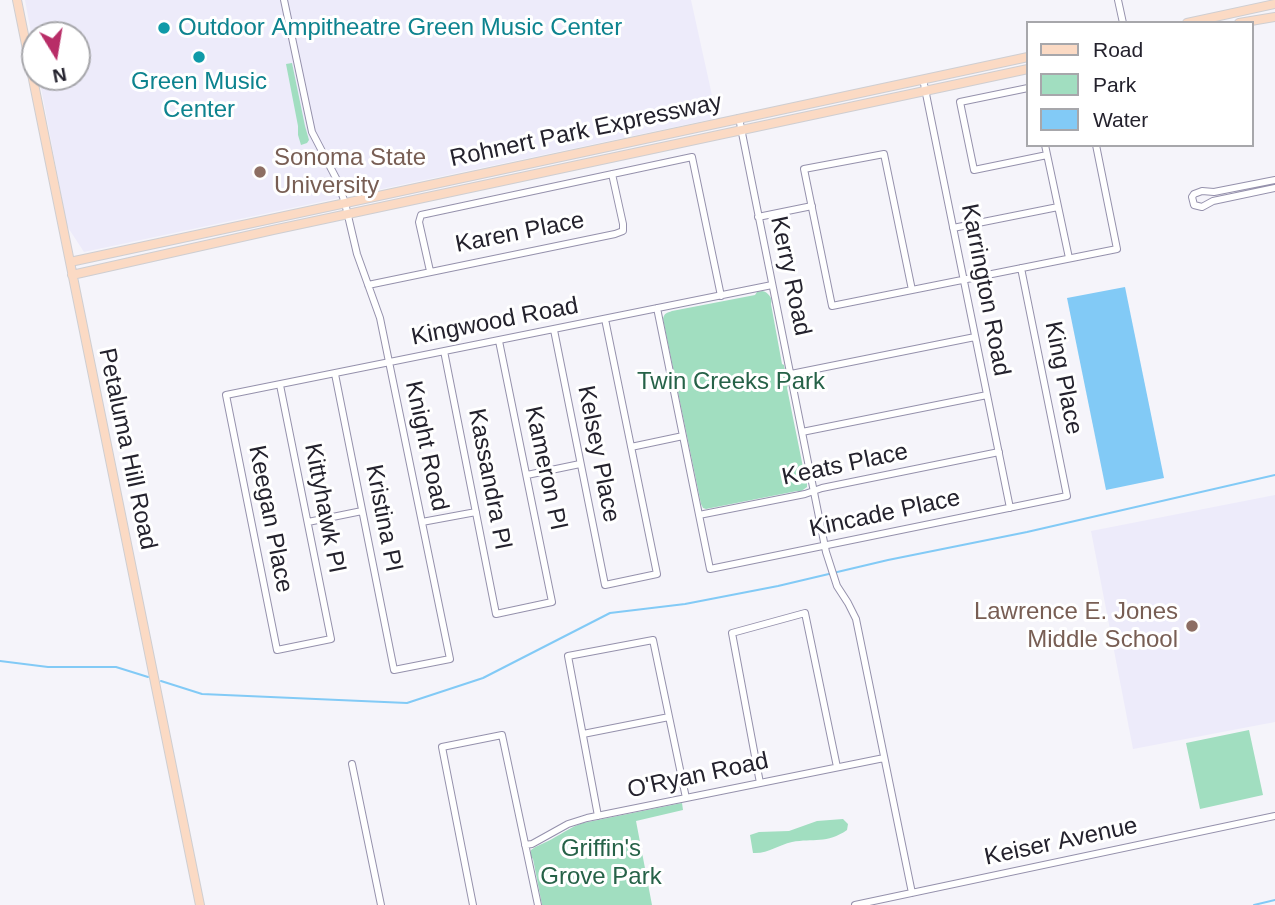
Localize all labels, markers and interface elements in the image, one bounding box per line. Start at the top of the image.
place label: Outdoor Ampitheatre Green Music Center [178,14,622,42]
marker: Outdoor Ampitheatre Green Music Center [156,20,172,36]
north arrow [21,21,91,91]
legend [1026,21,1254,147]
text: Road [1093,38,1143,61]
marker: Green Music Center [191,49,207,65]
text: N [51,64,68,87]
place label: Green Music Center [131,68,267,124]
text: Park [1093,73,1136,96]
street label: Rohnert Park Expressway [447,88,725,174]
text: Water [1093,108,1148,131]
place label: Sonoma State University [274,144,426,200]
marker: Sonoma State University [252,164,268,180]
street label: Karrington Road [954,201,1016,379]
street label: Karen Place [453,206,587,260]
street label: Kerry Road [763,214,817,338]
street label: Kingwood Road [409,292,581,352]
street label: King Place [1038,319,1088,437]
street label: Petaluma Hill Road [92,346,162,552]
park label: Twin Creeks Park [637,368,825,396]
street label: Knight Road [398,378,454,514]
street label: Kelsey Place [571,383,625,525]
street label: Kameron Pl [518,404,572,532]
street label: Kassandra Pl [461,406,517,552]
street label: Keats Place [779,438,911,492]
street label: Kittyhawk Pl [297,441,351,575]
street label: Keegan Place [242,443,298,595]
street label: Kristina Pl [359,462,407,574]
street label: Kincade Place [807,484,963,544]
place label: Lawrence E. Jones Middle School [974,598,1178,654]
marker: Lawrence E. Jones Middle School [1184,618,1200,634]
street label: O'Ryan Road [625,747,771,805]
street label: Keiser Avenue [982,812,1140,872]
park label: Griffin's Grove Park [540,835,662,891]

